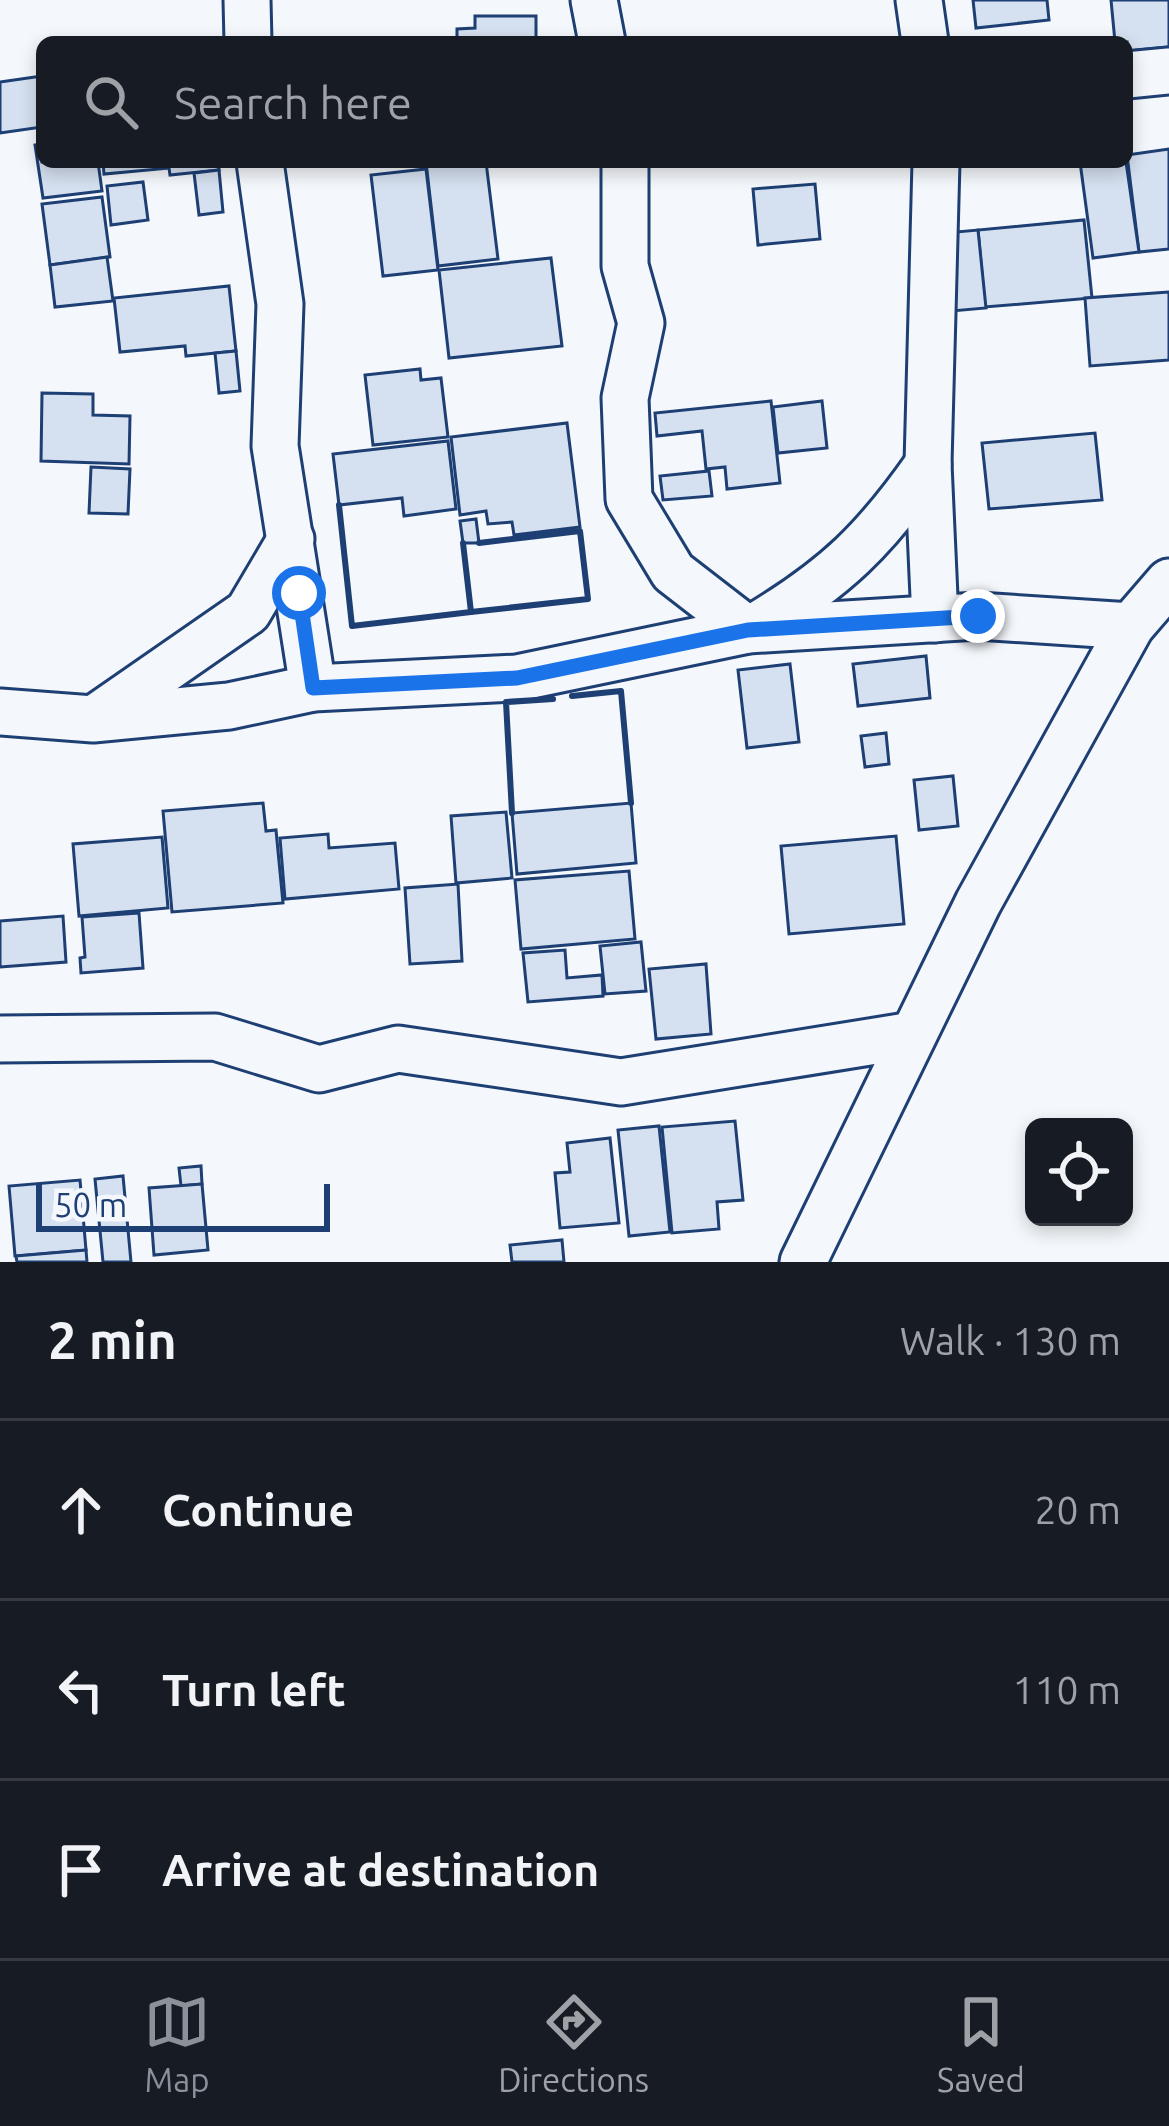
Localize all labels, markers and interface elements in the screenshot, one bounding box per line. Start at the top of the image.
search box [36,36,1133,168]
icon: search [78,69,144,135]
text: Search here [174,77,412,128]
route start [272,566,326,620]
route end [951,589,1005,643]
map controls [1025,1118,1133,1226]
button: locate [1025,1118,1133,1226]
scale bar [36,1178,330,1231]
text: 50 m [54,1186,127,1223]
text: 2 min [48,1311,177,1369]
text: Walk · 130 m [900,1319,1121,1362]
icon: ahead [48,1477,114,1543]
text: Continue [162,1484,354,1535]
text: 20 m [1034,1488,1121,1531]
icon: left [48,1657,114,1723]
text: Turn left [162,1664,346,1715]
text: 110 m [1012,1668,1121,1711]
icon: arrive [48,1837,114,1903]
text: Arrive at destination [162,1844,599,1895]
tab: Map [144,1989,210,2098]
tab: Directions [498,1989,649,2098]
tab: Saved [937,1989,1025,2098]

